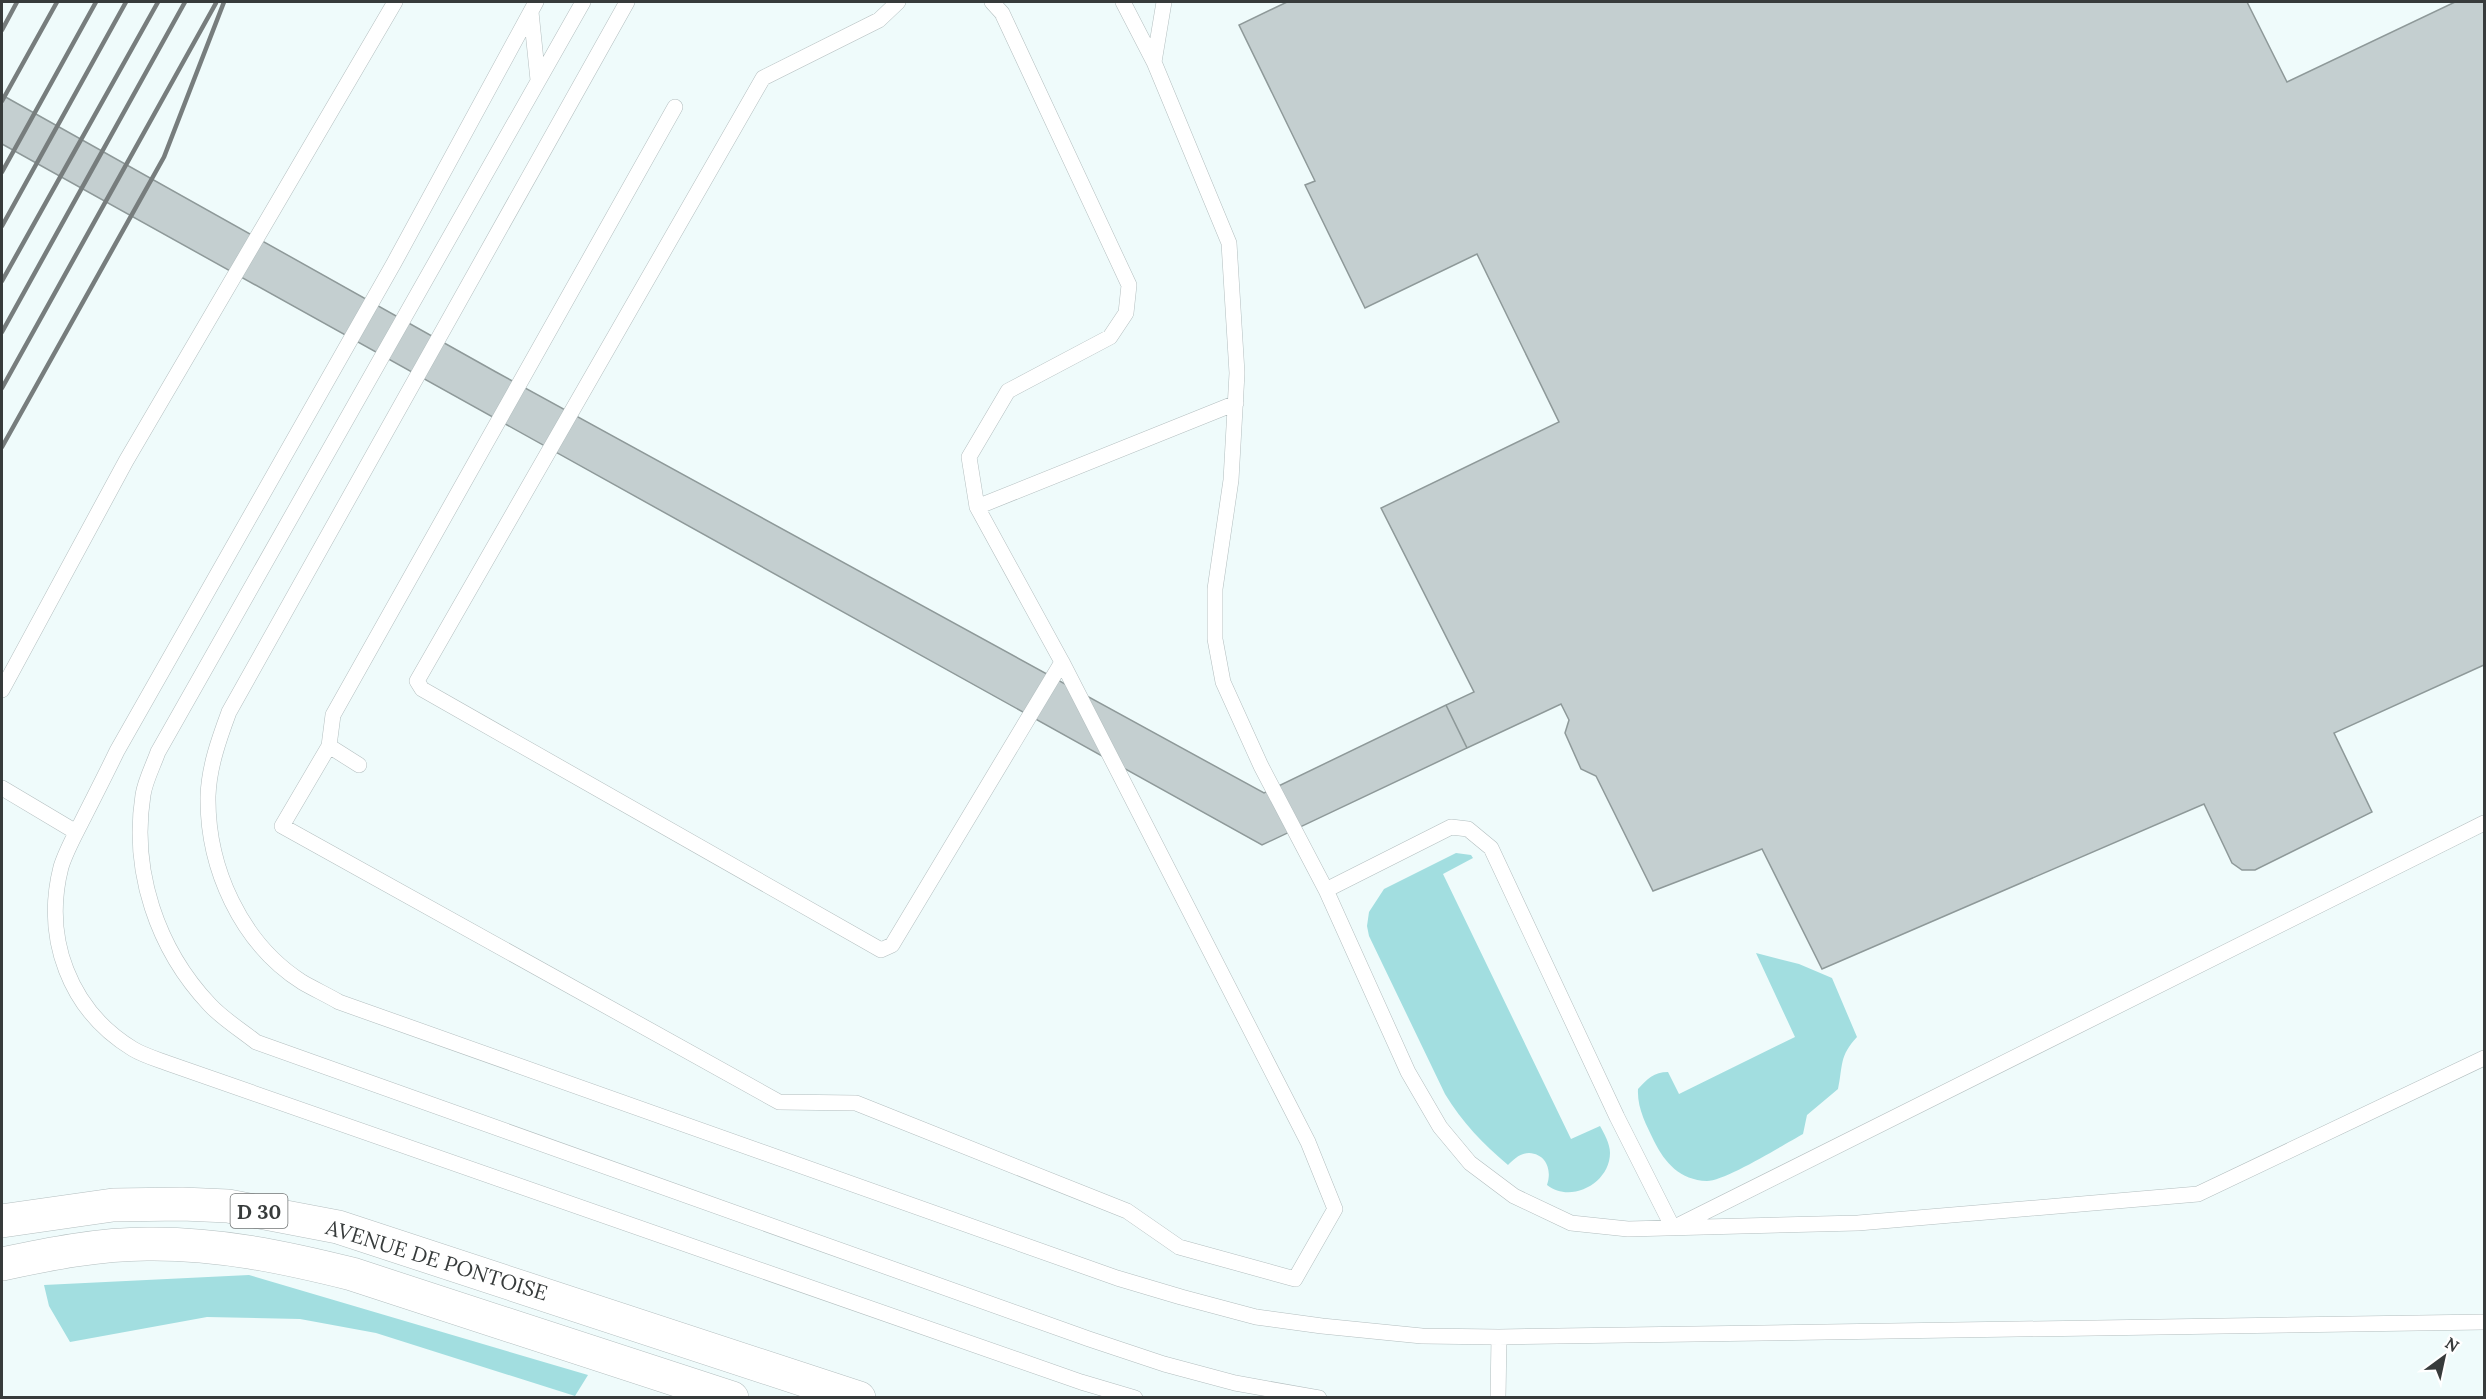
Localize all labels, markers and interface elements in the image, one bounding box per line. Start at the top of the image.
road number: D 30 [230,1194,288,1228]
street label: AVENUE DE PONTOISE [322,1213,551,1307]
north arrow [2414,1327,2474,1387]
text: N [2442,1333,2463,1356]

